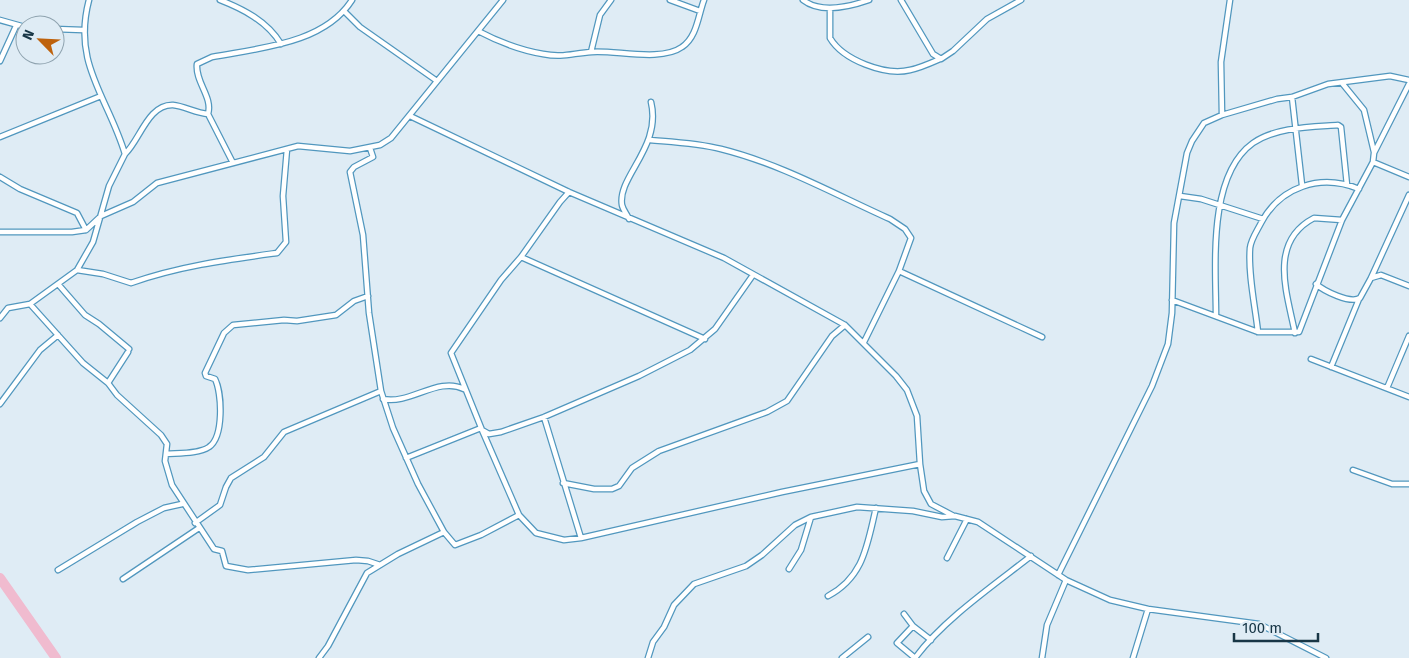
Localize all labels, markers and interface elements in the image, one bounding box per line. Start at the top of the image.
north arrow [15,15,65,65]
text: N [19,27,38,43]
scale bar [1234,610,1318,642]
text: 100 m [1242,619,1282,637]

